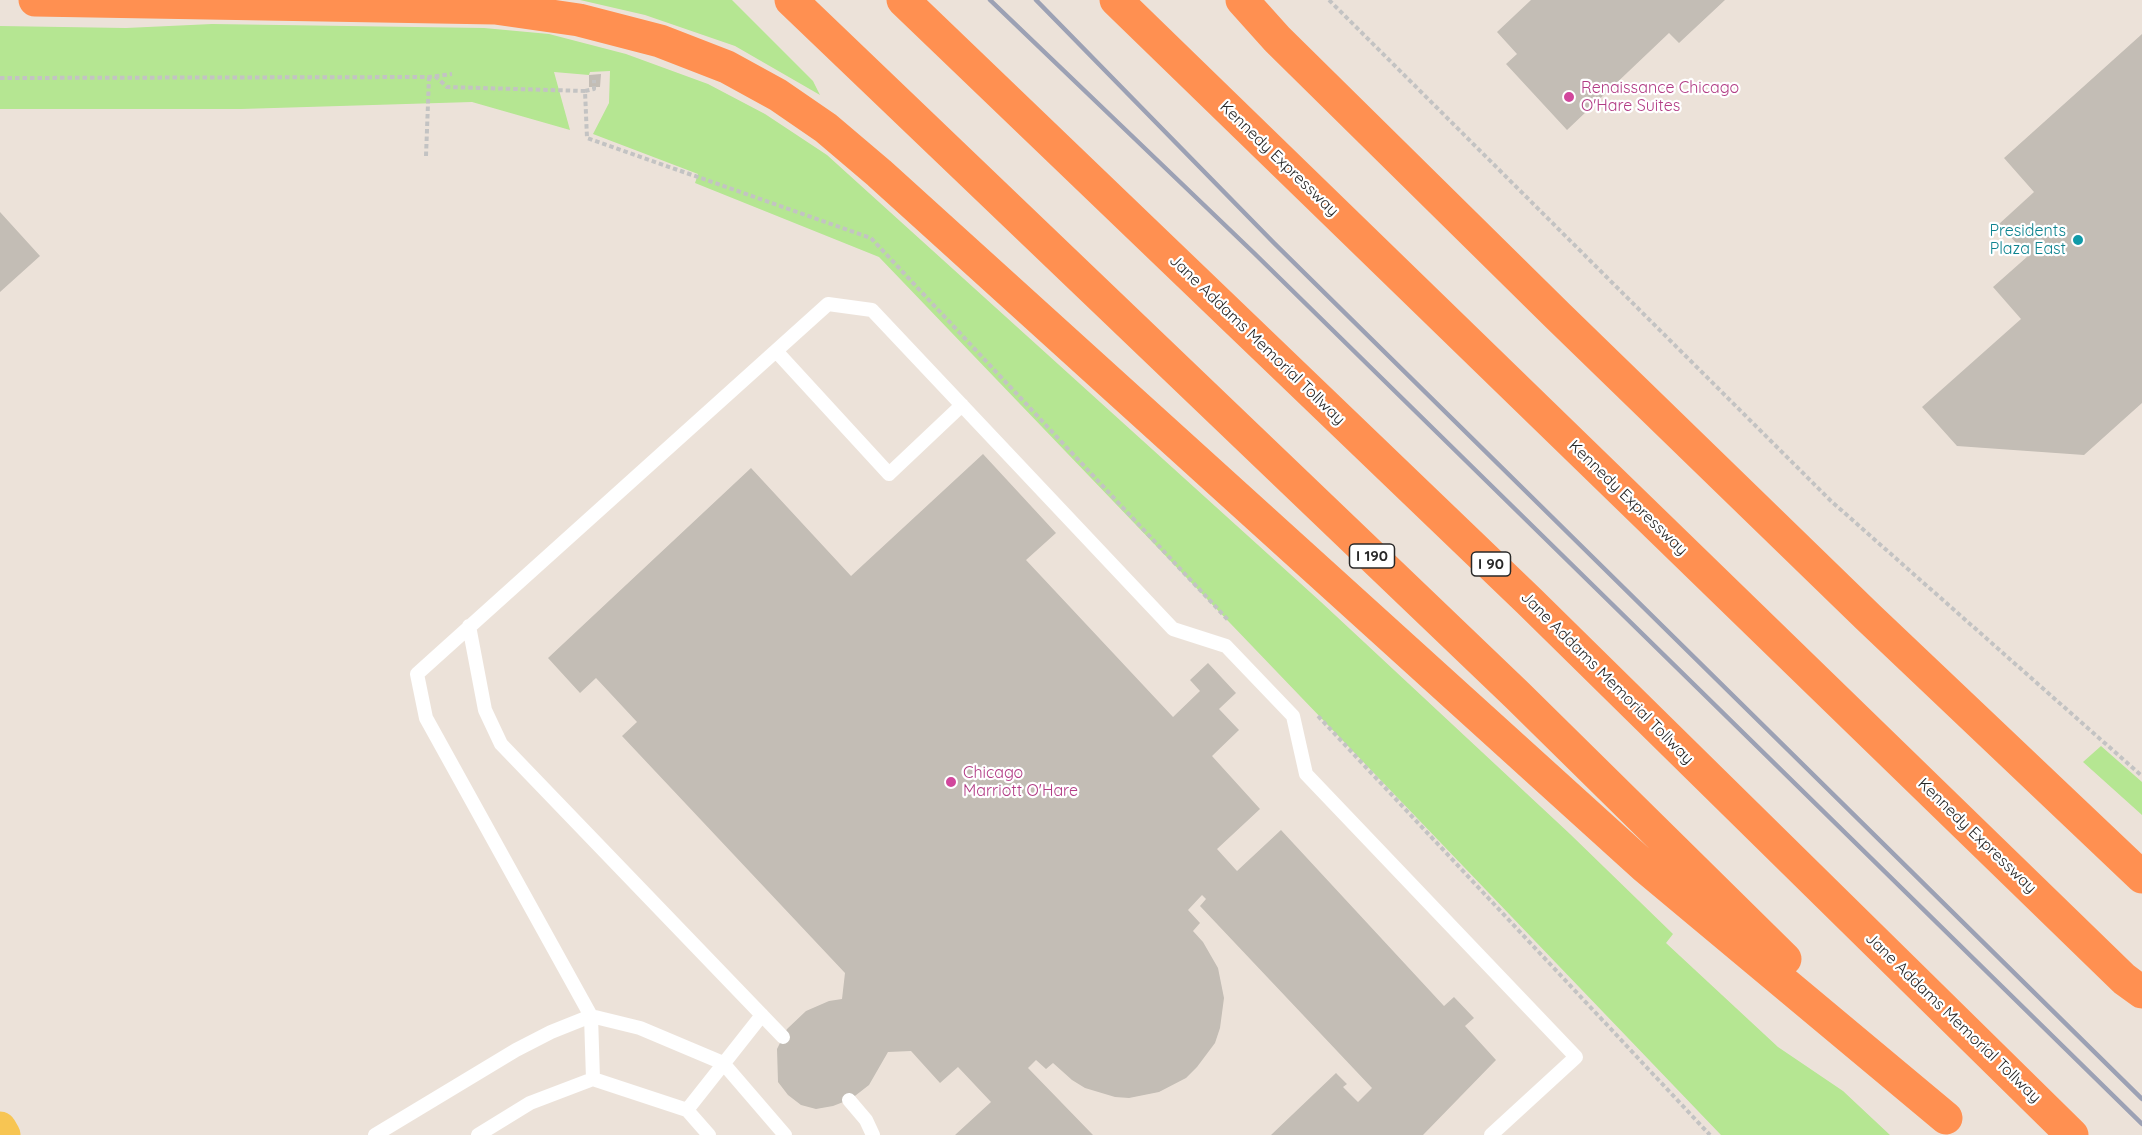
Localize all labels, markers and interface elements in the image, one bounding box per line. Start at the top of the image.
place label: Renaissance Chicago O'Hare Suites [1581,78,1739,116]
marker: Renaissance Chicago O'Hare Suites [1562,90,1576,104]
street label: Kennedy Expressway [1216,97,1342,221]
place label: Presidents Plaza East [1989,221,2066,259]
marker: Presidents Plaza East [2071,233,2085,247]
street label: Jane Addams Memorial Tollway [1165,251,1349,429]
street label: Kennedy Expressway [1565,436,1691,560]
road number: I 190 [1350,544,1394,568]
road number: I 90 [1472,552,1510,576]
street label: Jane Addams Memorial Tollway [1517,588,1697,768]
place label: Chicago Marriott O'Hare [963,763,1078,801]
street label: Kennedy Expressway [1914,774,2040,898]
marker: Chicago Marriott O'Hare [944,775,958,789]
street label: Jane Addams Memorial Tollway [1861,929,2045,1107]

